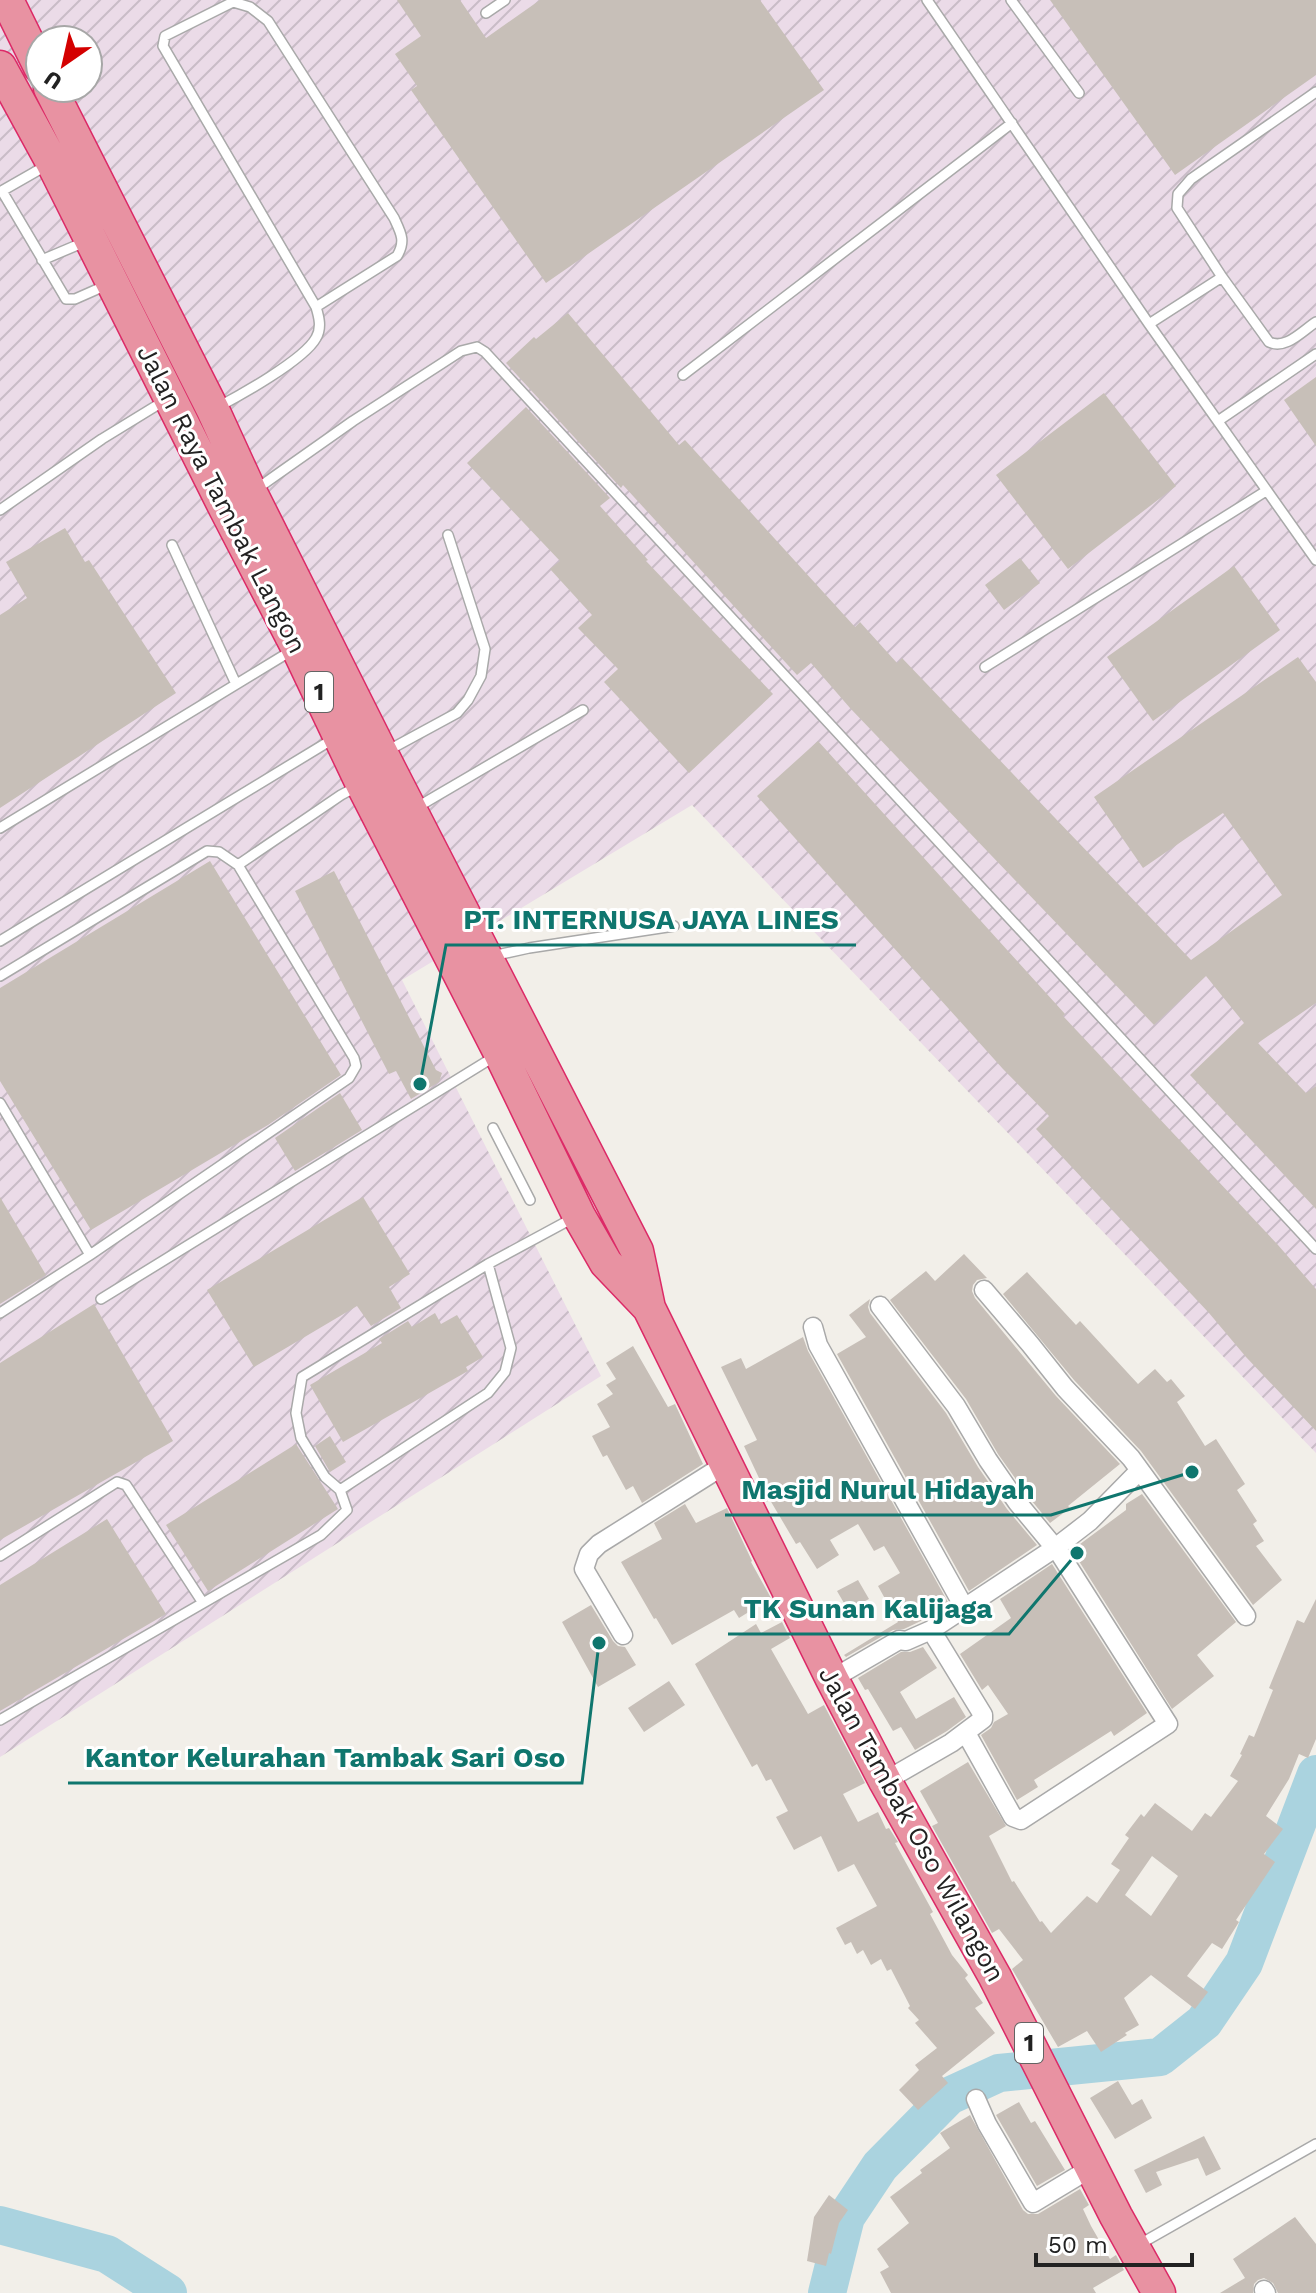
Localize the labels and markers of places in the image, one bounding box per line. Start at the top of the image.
callout: PT. INTERNUSA JAYA LINES [446,893,856,945]
callout: Masjid Nurul Hidayah [725,1463,1051,1515]
callout: TK Sunan Kalijaga [728,1582,1009,1634]
callout: Kantor Kelurahan Tambak Sari Oso [68,1731,582,1783]

